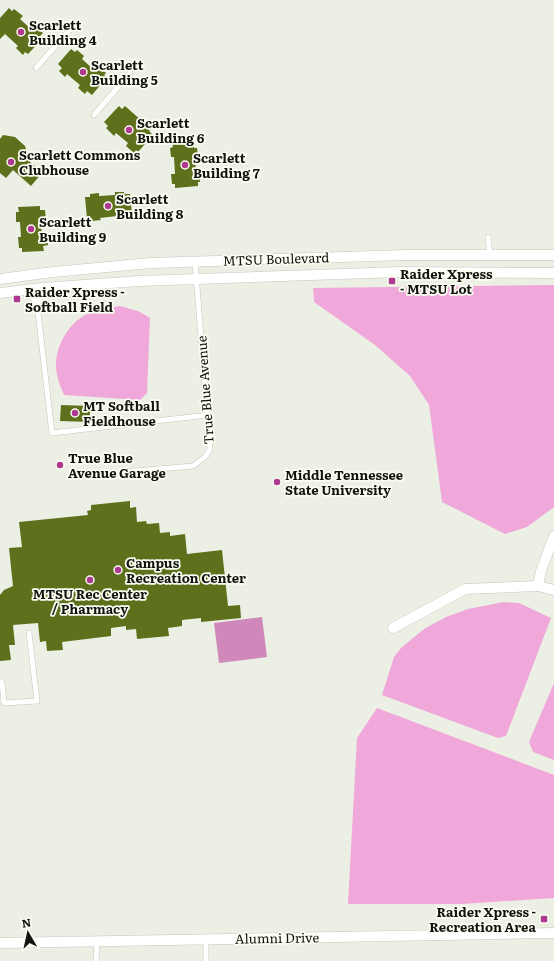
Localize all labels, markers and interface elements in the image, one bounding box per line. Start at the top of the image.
place label: Scarlett Building 4 [29,15,97,49]
marker: Scarlett Building 4 [16,27,26,37]
place label: Scarlett Building 5 [91,55,158,89]
marker: Scarlett Building 5 [78,67,88,77]
place label: Scarlett Building 6 [137,113,205,147]
marker: Scarlett Building 6 [124,125,134,135]
place label: Scarlett Commons Clubhouse [19,145,141,179]
place label: Scarlett Building 7 [193,148,260,182]
marker: Scarlett Commons Clubhouse [6,157,16,167]
marker: Scarlett Building 7 [180,160,190,170]
place label: Scarlett Building 8 [116,189,184,223]
marker: Scarlett Building 8 [103,201,113,211]
place label: Scarlett Building 9 [39,212,107,246]
marker: Scarlett Building 9 [26,224,36,234]
street label: MTSU Boulevard [222,247,330,270]
place label: Raider Xpress - MTSU Lot [400,264,493,298]
marker: Raider Xpress - MTSU Lot [387,276,397,286]
place label: Raider Xpress - Softball Field [25,282,125,316]
marker: Raider Xpress - Softball Field [12,294,22,304]
street label: True Blue Avenue [191,335,218,445]
place label: MT Softball Fieldhouse [83,396,160,430]
marker: MT Softball Fieldhouse [70,408,80,418]
place label: True Blue Avenue Garage [68,448,166,482]
marker: True Blue Avenue Garage [55,460,65,470]
place label: Middle Tennessee State University [285,465,403,499]
marker: Middle Tennessee State University [272,477,282,487]
place label: Campus Recreation Center [126,553,246,587]
marker: Campus Recreation Center [113,565,123,575]
marker: MTSU Rec Center / Pharmacy [85,575,95,585]
place label: MTSU Rec Center / Pharmacy [33,584,147,618]
place label: Raider Xpress - Recreation Area [429,902,536,936]
north arrow [8,913,48,953]
text: N [20,914,32,931]
marker: Raider Xpress - Recreation Area [539,914,549,924]
street label: Alumni Drive [235,927,319,948]

